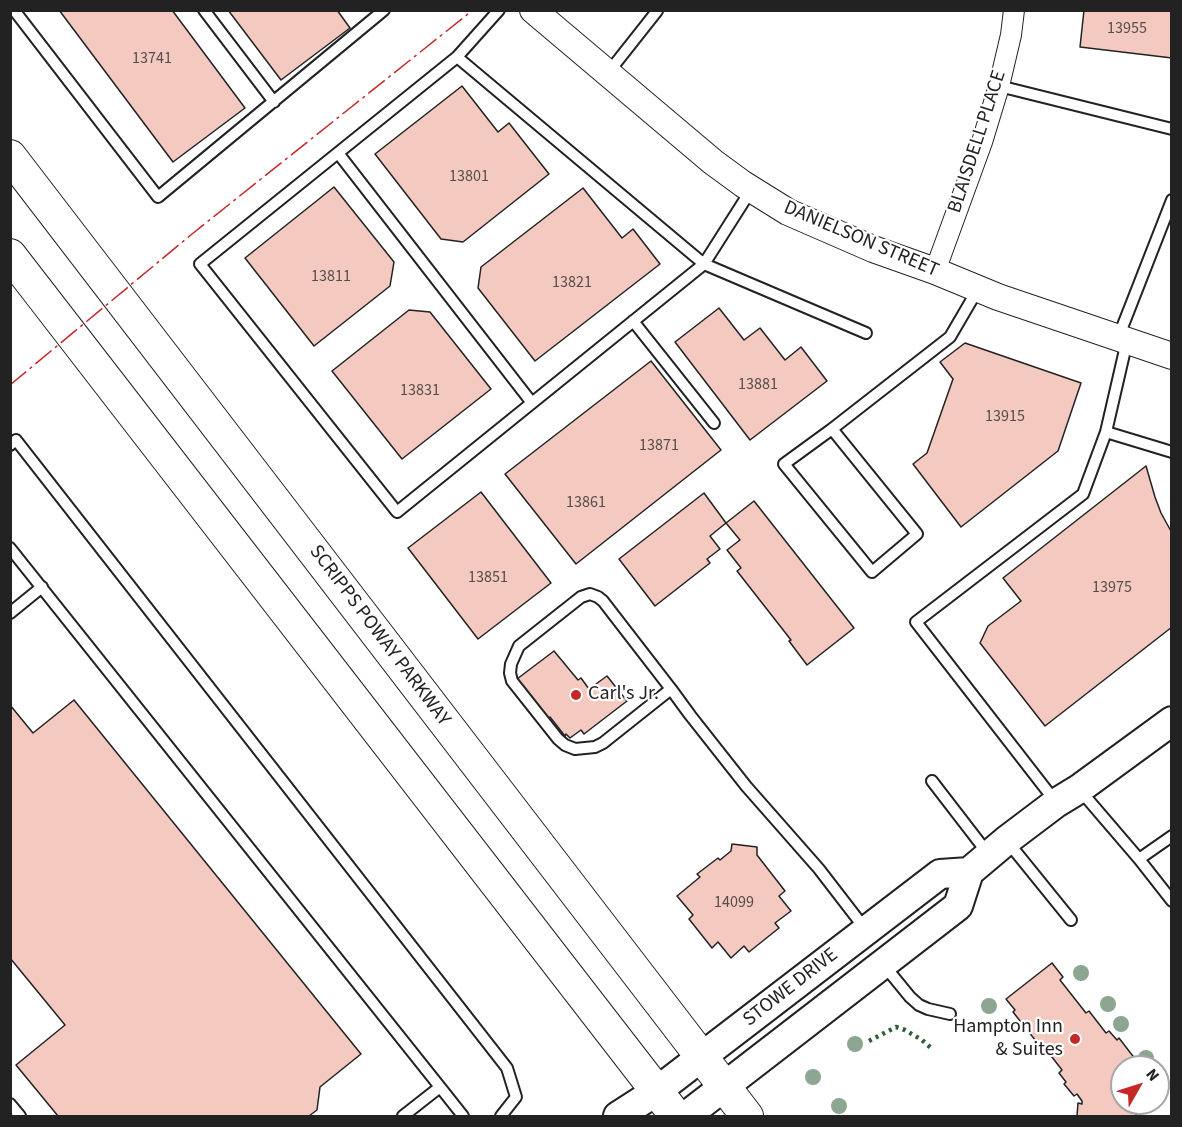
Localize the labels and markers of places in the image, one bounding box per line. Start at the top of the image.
place label: Carl's Jr. [588,683,659,707]
marker: Carl's Jr. [569,688,583,702]
place label: Hampton Inn & Suites [953,1016,1063,1063]
marker: Hampton Inn & Suites [1068,1032,1082,1046]

